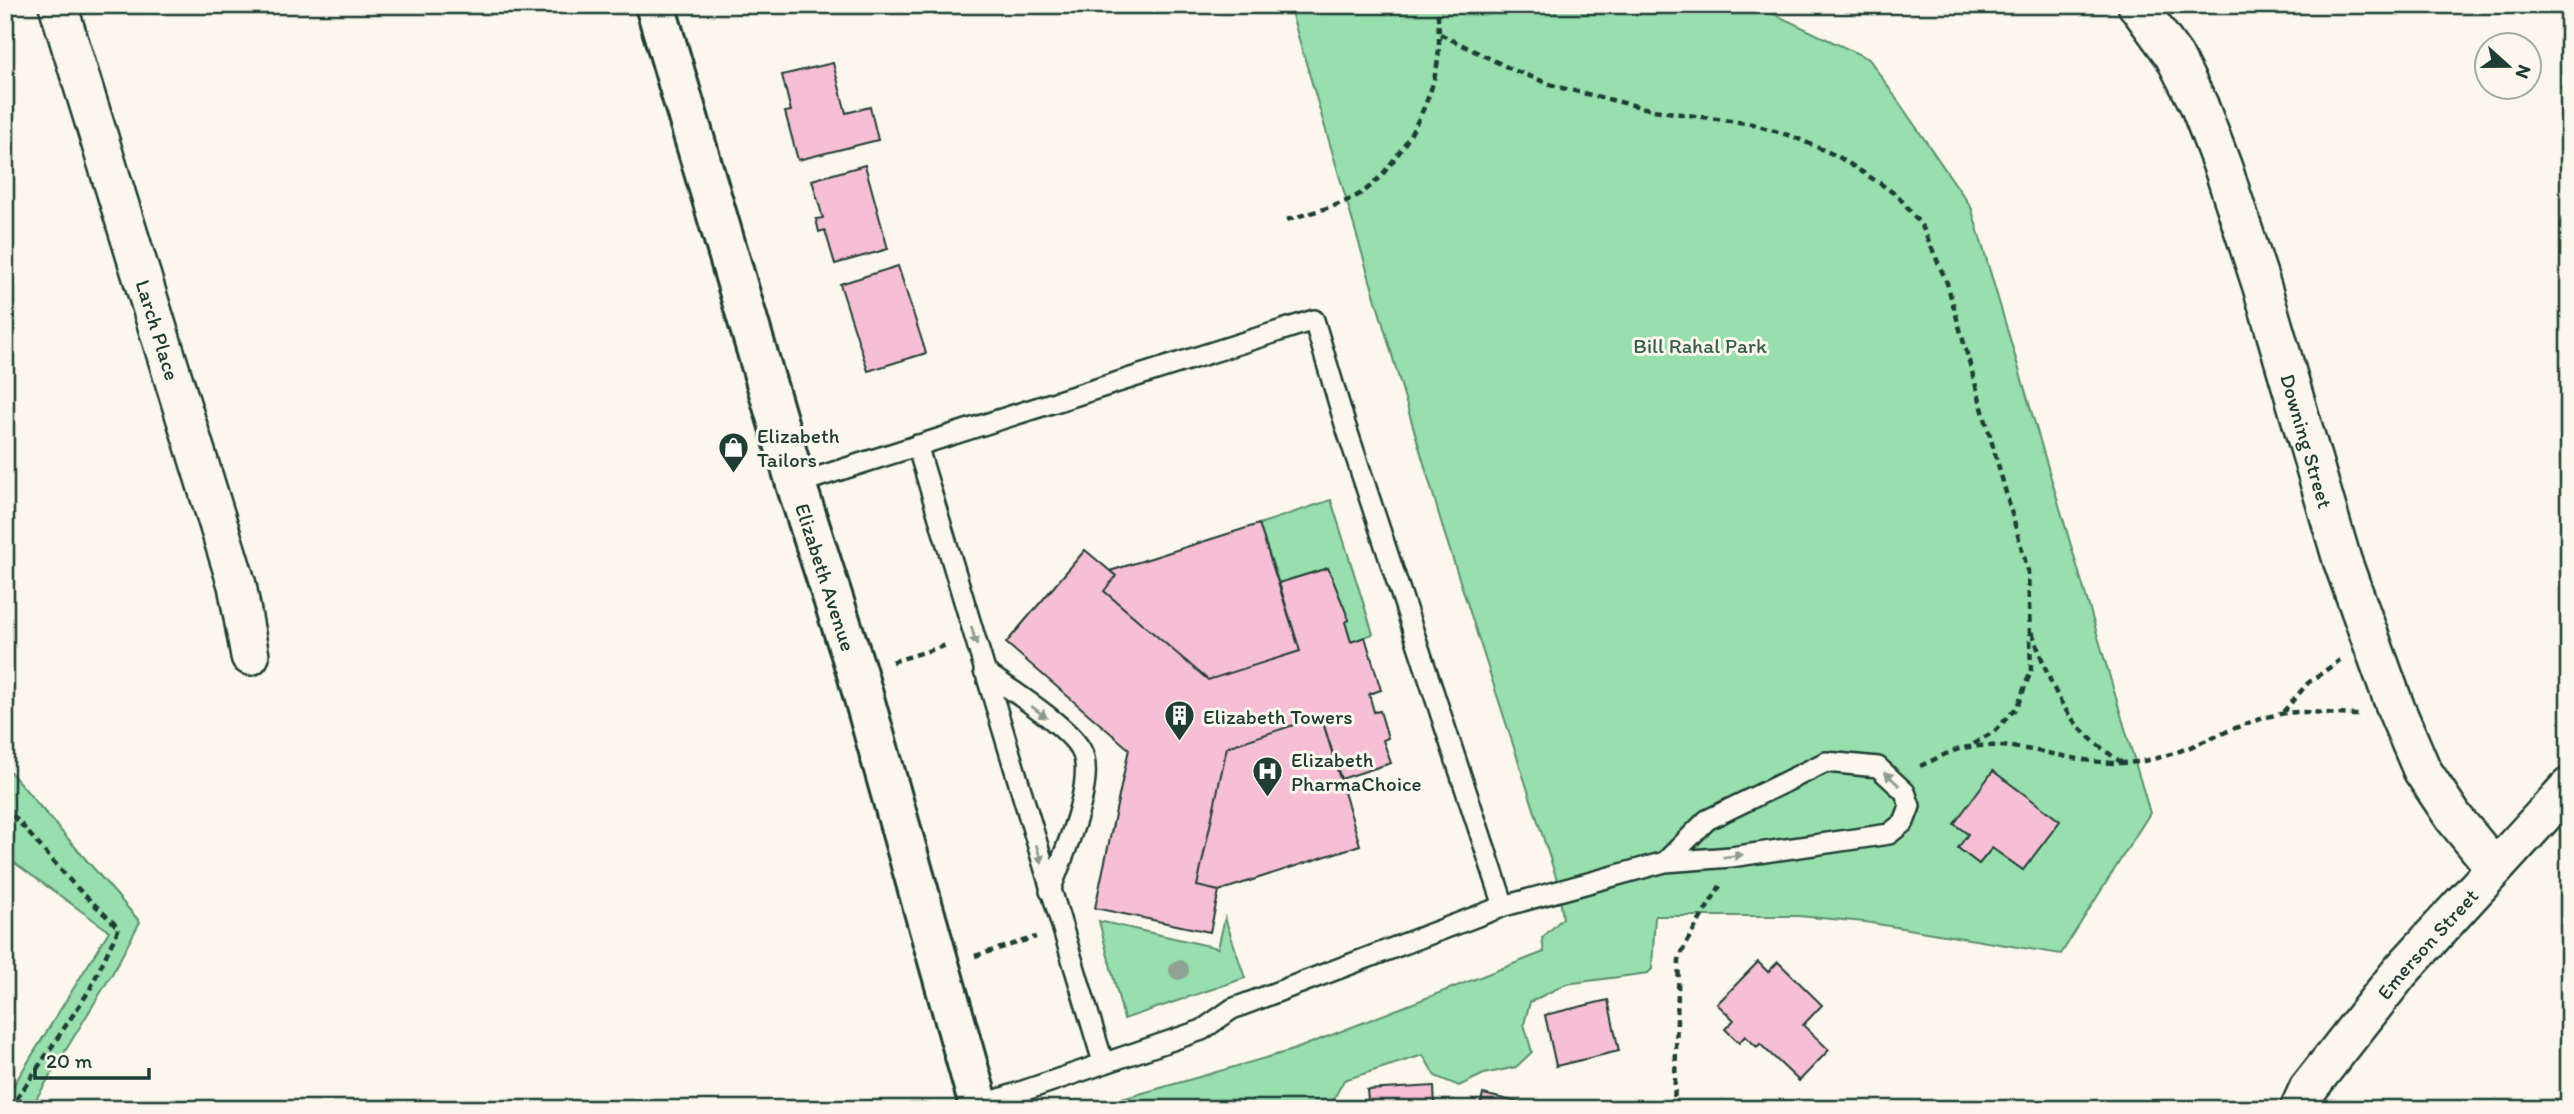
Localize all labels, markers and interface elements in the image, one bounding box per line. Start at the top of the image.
north arrow [2472,32,2542,102]
text: N [2510,62,2536,82]
street label: Larch Place [131,277,186,383]
park label: Bill Rahal Park [1633,333,1767,358]
street label: Downing Street [2276,371,2339,511]
place label: Elizabeth Tailors [757,423,840,472]
shop icon: Elizabeth Tailors [717,430,751,474]
street label: Elizabeth Avenue [790,500,862,654]
one-way arrow [969,625,980,647]
building icon: Elizabeth Towers [1163,699,1197,743]
one-way arrow [1029,704,1047,719]
place label: Elizabeth Towers [1203,704,1353,729]
place label: Elizabeth PharmaChoice [1291,747,1422,796]
hospital icon: Elizabeth PharmaChoice [1251,754,1285,798]
one-way arrow [1883,771,1901,787]
one-way arrow [1035,844,1045,865]
one-way arrow [1722,851,1744,862]
street label: Emerson Street [2371,883,2483,1004]
scale bar [35,1037,149,1081]
text: 20 m [46,1048,93,1073]

